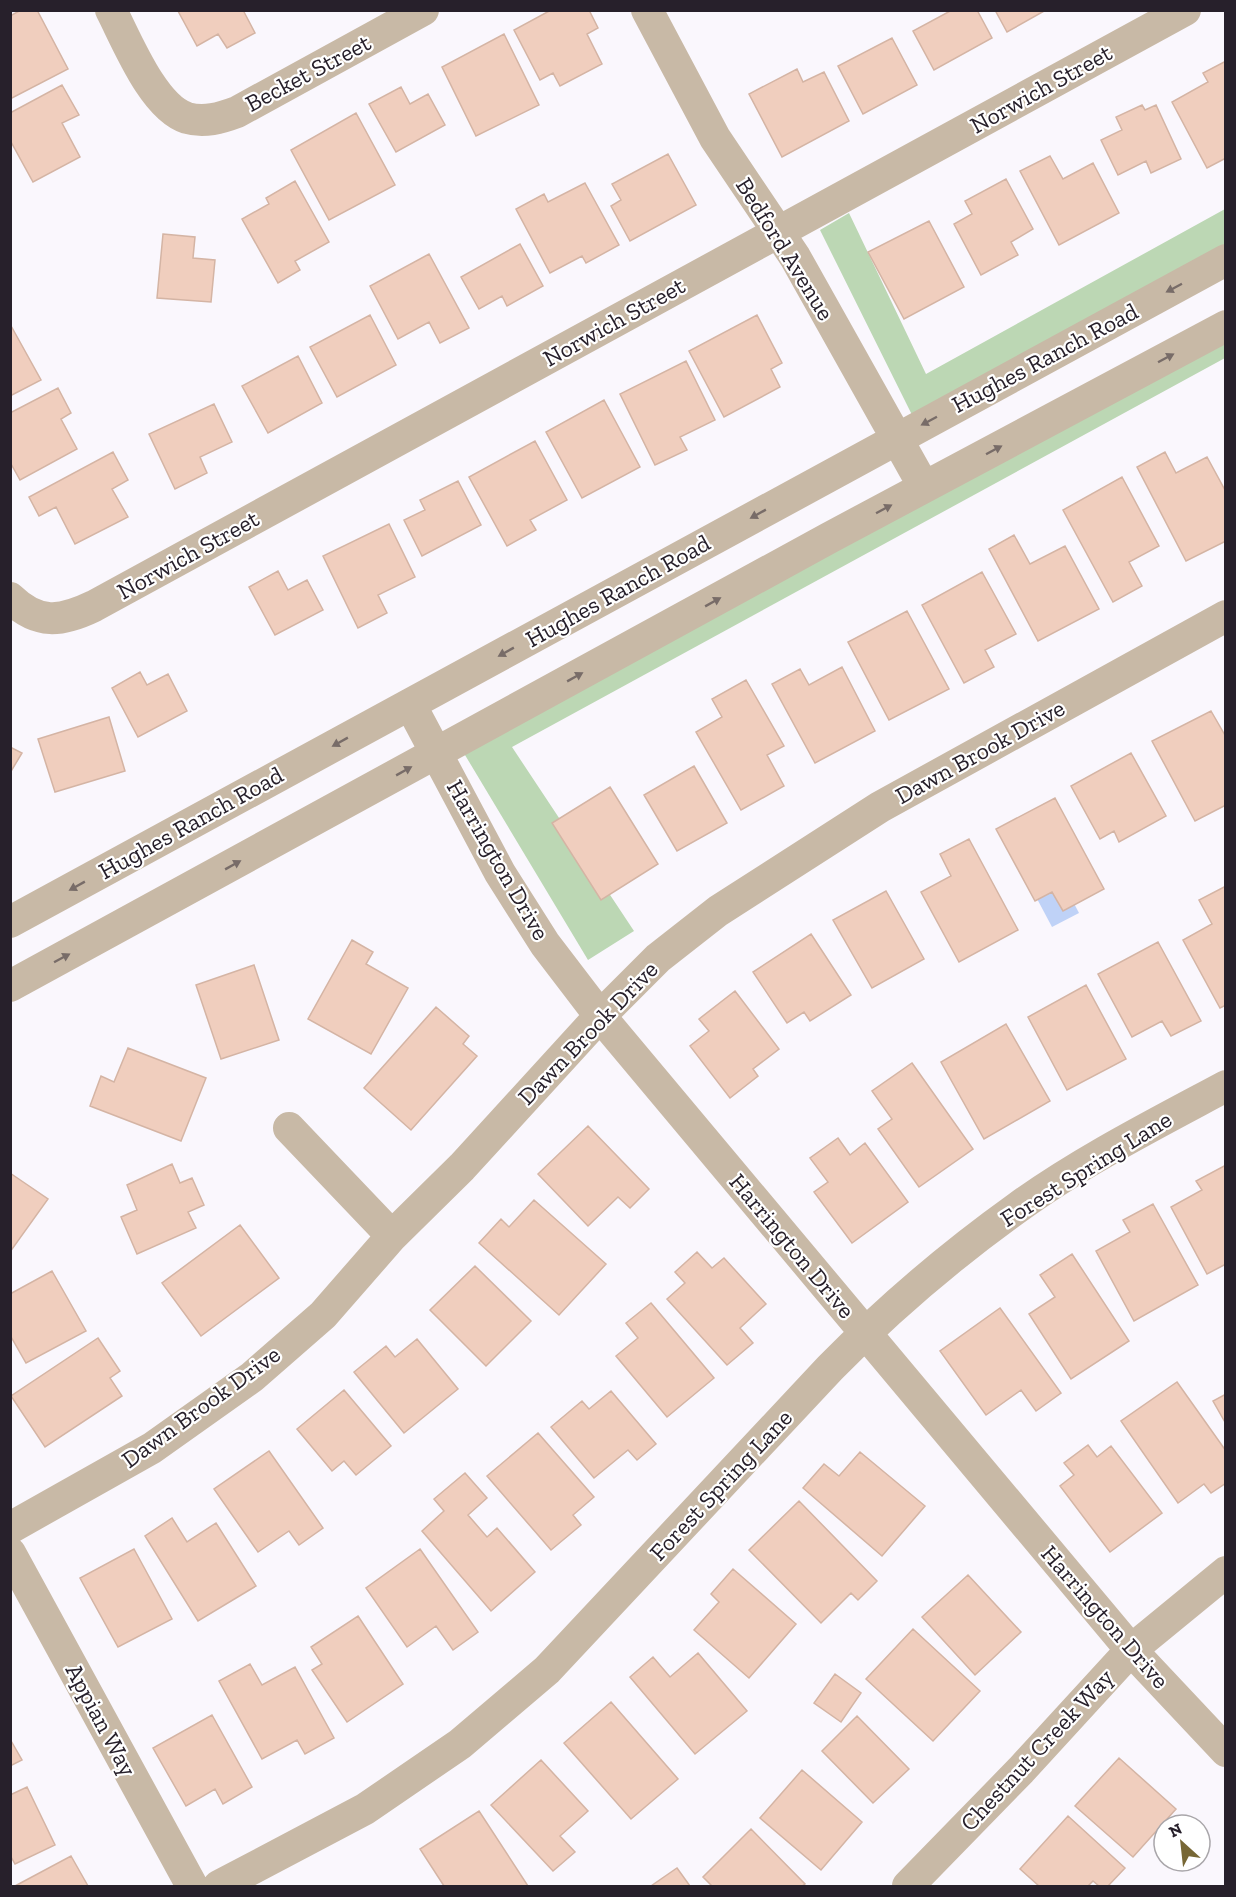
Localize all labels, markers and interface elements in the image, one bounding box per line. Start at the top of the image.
street label: Becket Street [240,27,375,118]
street label: Norwich Street [965,38,1117,139]
street label: Bedford Avenue [730,172,841,325]
street label: Norwich Street [538,271,690,372]
one-way arrow [1165,283,1182,293]
street label: Hughes Ranch Road [947,296,1143,419]
one-way arrow [1158,353,1175,363]
one-way arrow [920,416,937,426]
one-way arrow [986,445,1003,455]
street label: Norwich Street [112,504,264,605]
one-way arrow [876,504,893,514]
one-way arrow [749,509,766,519]
street label: Hughes Ranch Road [520,528,715,653]
one-way arrow [705,597,722,607]
one-way arrow [497,647,514,657]
one-way arrow [567,672,584,682]
street label: Dawn Brook Drive [890,693,1070,810]
one-way arrow [331,737,348,747]
street label: Hughes Ranch Road [93,760,288,885]
one-way arrow [396,766,413,776]
street label: Harrington Drive [441,774,556,945]
one-way arrow [225,860,242,870]
one-way arrow [68,881,85,891]
one-way arrow [54,953,71,963]
street label: Dawn Brook Drive [512,955,664,1111]
street label: Forest Spring Lane [995,1104,1177,1233]
street label: Harrington Drive [723,1167,861,1324]
street label: Dawn Brook Drive [116,1339,286,1474]
street label: Forest Spring Lane [643,1403,798,1566]
street label: Harrington Drive [1035,1539,1175,1694]
street label: Appian Way [60,1659,144,1782]
street label: Chestnut Creek Way [954,1662,1120,1837]
north arrow [1152,1813,1212,1873]
text: N [1166,1819,1185,1841]

